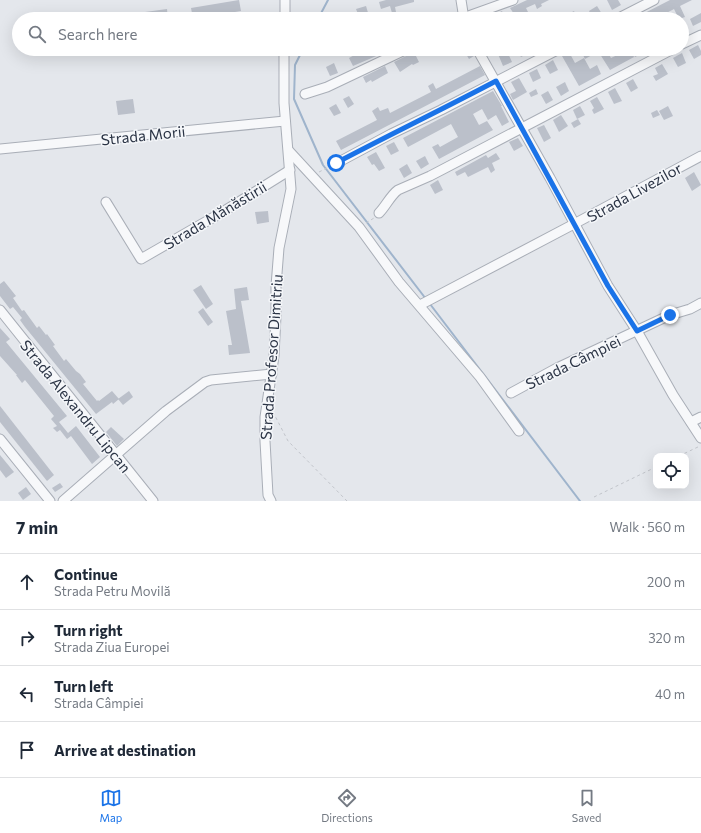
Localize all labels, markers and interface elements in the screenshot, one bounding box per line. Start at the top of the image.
search box [12,12,689,56]
icon: search [26,23,48,45]
text: Search here [58,25,137,43]
street label: Strada Morii [100,122,186,148]
route start [327,154,345,172]
street label: Strada Livezilor [583,158,685,226]
street label: Strada Mănăstirii [160,177,270,253]
street label: Strada Profesor Dimitriu [256,273,286,441]
route end [661,306,679,324]
street label: Strada Câmpiei [523,331,623,393]
street label: Strada Alexandru Lipcan [17,336,135,476]
map controls [653,453,689,489]
button: locate [653,453,689,489]
text: 7 min [16,517,58,538]
text: Walk · 560 m [610,519,685,535]
text: Continue [54,565,118,583]
icon: ahead [16,571,38,593]
text: 200 m [647,574,685,590]
text: Strada Petru Movilă [54,583,170,599]
text: Turn right [54,621,123,639]
icon: right [16,627,38,649]
text: 320 m [648,630,685,646]
text: Strada Ziua Europei [54,639,170,655]
text: Turn left [54,677,113,695]
icon: left [16,683,38,705]
text: 40 m [655,686,685,702]
text: Strada Câmpiei [54,695,144,711]
icon: arrive [16,739,38,761]
text: Arrive at destination [54,741,196,759]
tab: Map [100,787,122,824]
tab: Directions [321,787,373,824]
tab: Saved [572,787,601,824]

